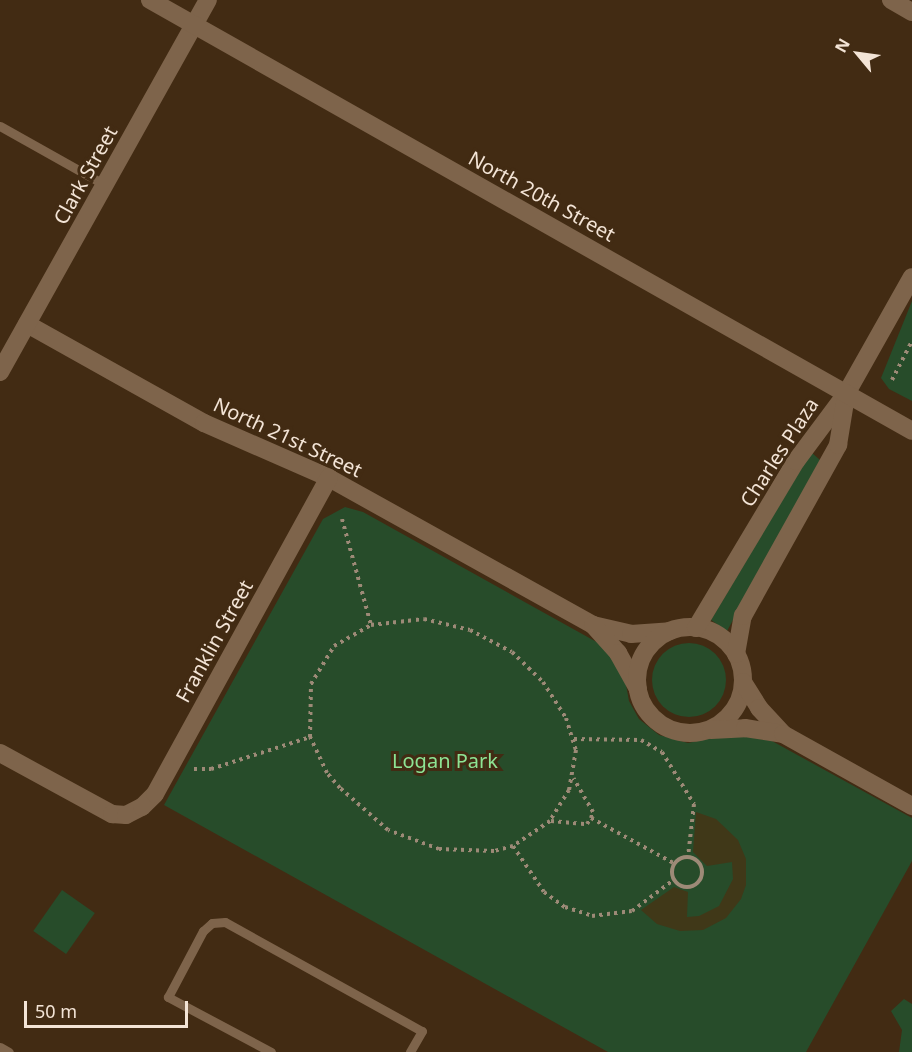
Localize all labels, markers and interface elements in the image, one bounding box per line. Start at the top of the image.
north arrow [828,24,888,84]
text: N [829,34,855,56]
street label: Clark Street [48,122,122,228]
street label: North 20th Street [465,146,619,246]
street label: North 21st Street [210,392,366,482]
street label: Charles Plaza [735,393,823,511]
street label: Franklin Street [170,576,258,706]
park label: Logan Park [392,748,498,772]
scale bar [27,989,190,1027]
text: 50 m [35,999,77,1023]

